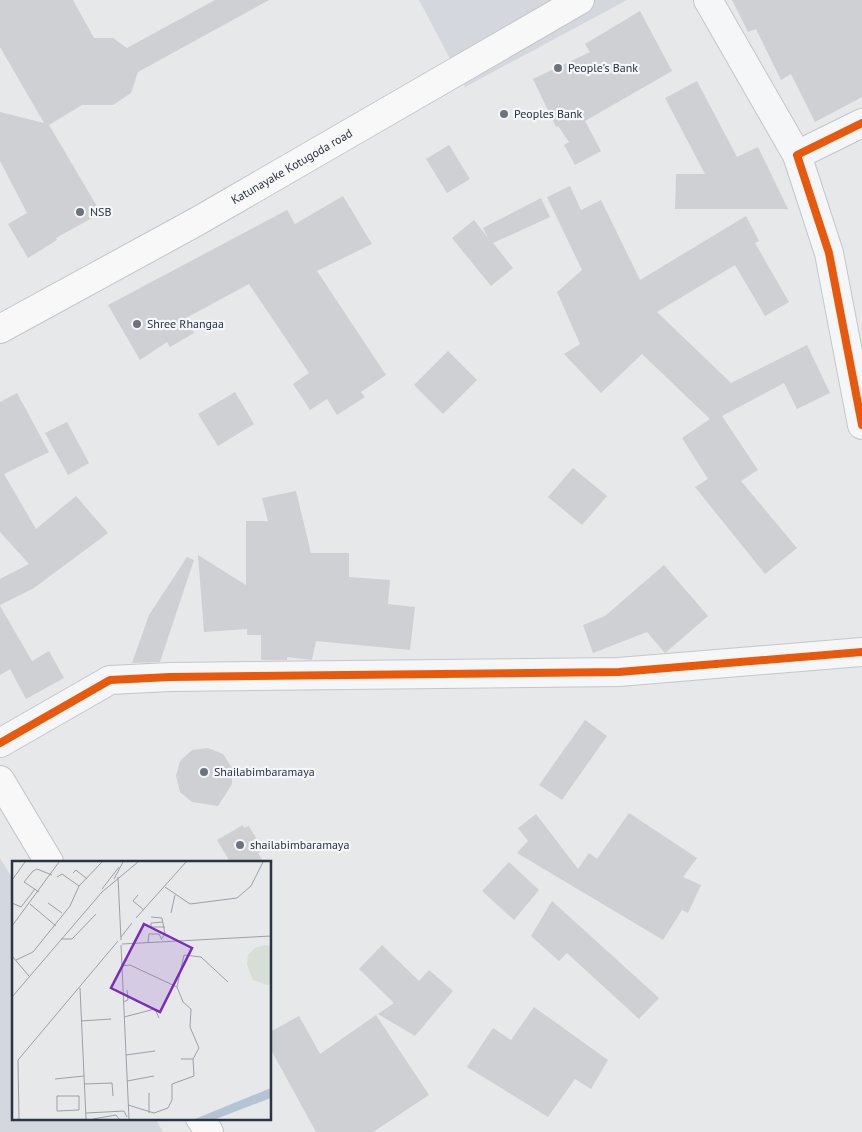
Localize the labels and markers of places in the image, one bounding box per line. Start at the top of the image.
place label: People's Bank [568,60,638,75]
marker: People's Bank [552,62,564,74]
place label: Peoples Bank [514,106,583,121]
marker: Peoples Bank [498,108,510,120]
place label: NSB [90,204,111,219]
marker: NSB [74,206,86,218]
place label: Shree Rhangaa [147,316,224,331]
marker: Shree Rhangaa [131,318,143,330]
place label: Shailabimbaramaya [214,764,315,779]
marker: Shailabimbaramaya [198,766,210,778]
place label: shailabimbaramaya [250,837,349,852]
marker: shailabimbaramaya [234,839,246,851]

